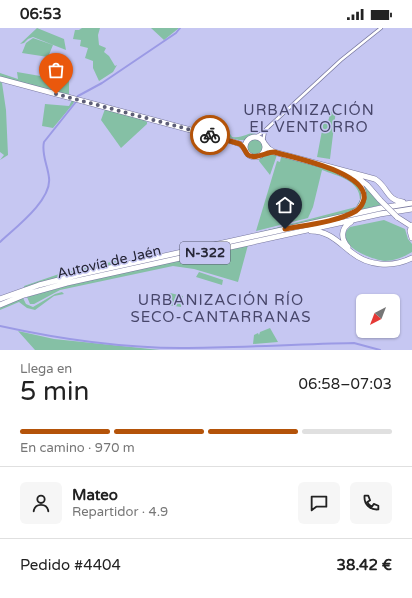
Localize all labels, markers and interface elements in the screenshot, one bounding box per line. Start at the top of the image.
text: 06:53 [20,5,62,23]
pin [39,53,73,94]
icon: bag [45,59,67,81]
district label: URBANIZACIÓN EL VENTORRO [243,101,375,136]
courier [190,115,230,155]
icon: bike [199,124,221,146]
pin [268,188,302,229]
icon: home [274,194,296,216]
street label: Autovía de Jaén [55,242,163,282]
road number: N-322 [180,242,230,264]
district label: URBANIZACIÓN RÍO SECO-CANTARRANAS [130,291,312,326]
north arrow [356,294,400,338]
map controls [356,294,400,338]
text: Llega en [20,361,72,377]
text: 06:58–07:03 [299,375,392,393]
text: 5 min [20,376,89,407]
text: En camino · 970 m [20,440,135,456]
button: person [20,482,62,524]
button: chat [298,482,340,524]
button: phone [350,482,392,524]
text: Mateo [72,486,118,504]
text: Repartidor · 4.9 [72,504,168,520]
text: Pedido #4404 [20,556,121,574]
text: 38.42 € [337,556,392,574]

